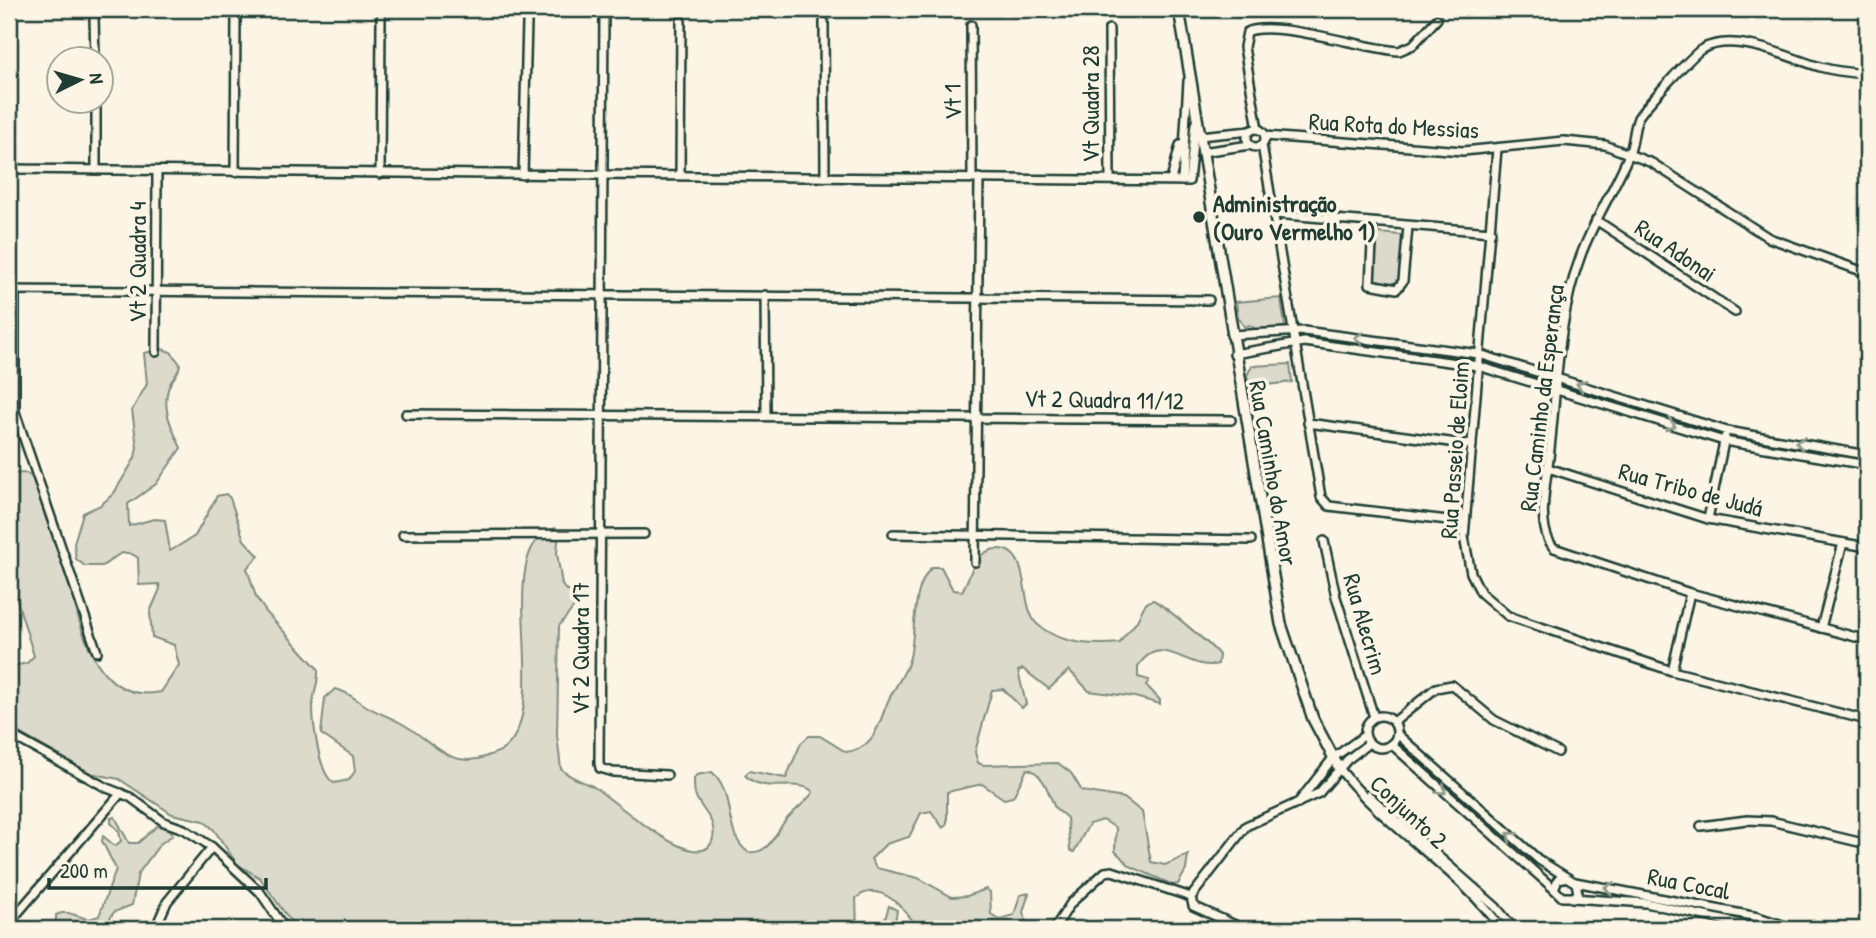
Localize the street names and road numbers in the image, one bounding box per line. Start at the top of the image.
street label: Vt Quadra 28 [1074,45,1106,163]
street label: Vt 1 [936,84,968,120]
street label: Rua Rota do Messias [1308,105,1480,145]
street label: Vt 2 Quadra 4 [121,201,153,323]
street label: Rua Adonai [1629,211,1723,289]
street label: Rua Caminho da Esperança [1511,283,1571,513]
street label: Rua Passeio de Eloim [1432,360,1476,540]
street label: Rua Caminho do Amor [1242,378,1306,568]
street label: Vt 2 Quadra 11/12 [1024,382,1184,416]
street label: Rua Tribo de Judá [1615,454,1767,524]
street label: Rua Alecrim [1336,570,1396,678]
street label: Vt 2 Quadra 17 [564,582,596,714]
street label: Conjunto 2 [1364,767,1454,855]
street label: Rua Cocal [1645,859,1734,907]

